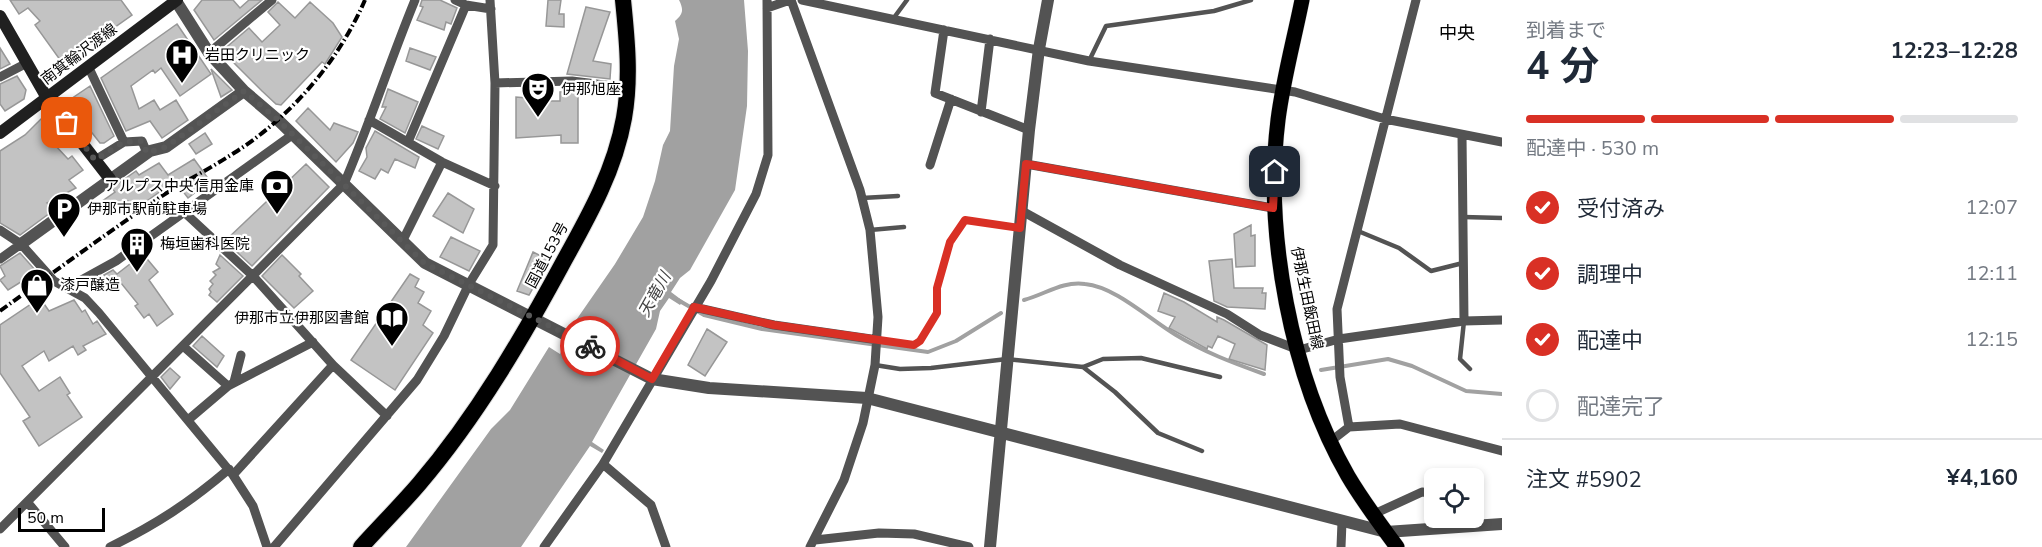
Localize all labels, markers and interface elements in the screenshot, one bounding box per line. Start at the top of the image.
text: 到着まで [1526,17,1606,44]
street label: 南箕輪沢渡線 [37,19,121,89]
district label: 中央 [1439,21,1475,45]
text: 12:23–12:28 [1890,36,2018,66]
hospital icon: 岩田クリニック [164,37,200,84]
text: 4 分 [1526,40,1599,93]
place label: 岩田クリニック [205,45,310,65]
theatre icon: 伊那旭座 [520,71,556,118]
place label: 伊那旭座 [561,79,621,99]
pin [41,97,92,148]
icon: bag [50,106,83,139]
text: 配達中 · 530 m [1526,135,1659,162]
pin [1249,146,1300,197]
icon: home [1258,155,1291,188]
bank icon: アルプス中央信用金庫 [259,168,295,215]
place label: アルプス中央信用金庫 [104,176,254,196]
parking icon: 伊那市駅前駐車場 [46,191,82,238]
icon: check [1526,191,1559,224]
text: 受付済み [1577,194,1665,224]
text: 12:07 [1965,194,2018,221]
place label: 伊那市駅前駐車場 [87,199,207,219]
street label: 国道153号 [521,219,573,291]
building icon: 梅垣歯科医院 [119,226,155,273]
place label: 梅垣歯科医院 [160,234,250,254]
street label: 伊那生田飯田線 [1286,245,1328,351]
icon: check [1526,257,1559,290]
text: 調理中 [1577,260,1643,290]
text: 12:11 [1965,260,2018,287]
water label: 天竜川 [634,266,677,321]
shop icon: 漆戸醸造 [19,267,55,314]
place label: 漆戸醸造 [60,275,120,295]
library icon: 伊那市立伊那図書館 [374,300,410,347]
place label: 伊那市立伊那図書館 [234,308,369,328]
courier [560,316,620,376]
icon: check [1526,323,1559,356]
text: 配達中 [1577,326,1643,356]
text: 12:15 [1965,326,2018,353]
icon: bike [574,330,607,363]
text: 配達完了 [1577,392,1665,422]
text: ¥4,160 [1947,463,2018,493]
text: 注文 #5902 [1526,465,1642,495]
map controls [1424,468,1484,528]
button: locate [1424,468,1484,528]
scale bar [18,505,105,532]
text: 50 m [27,507,64,529]

